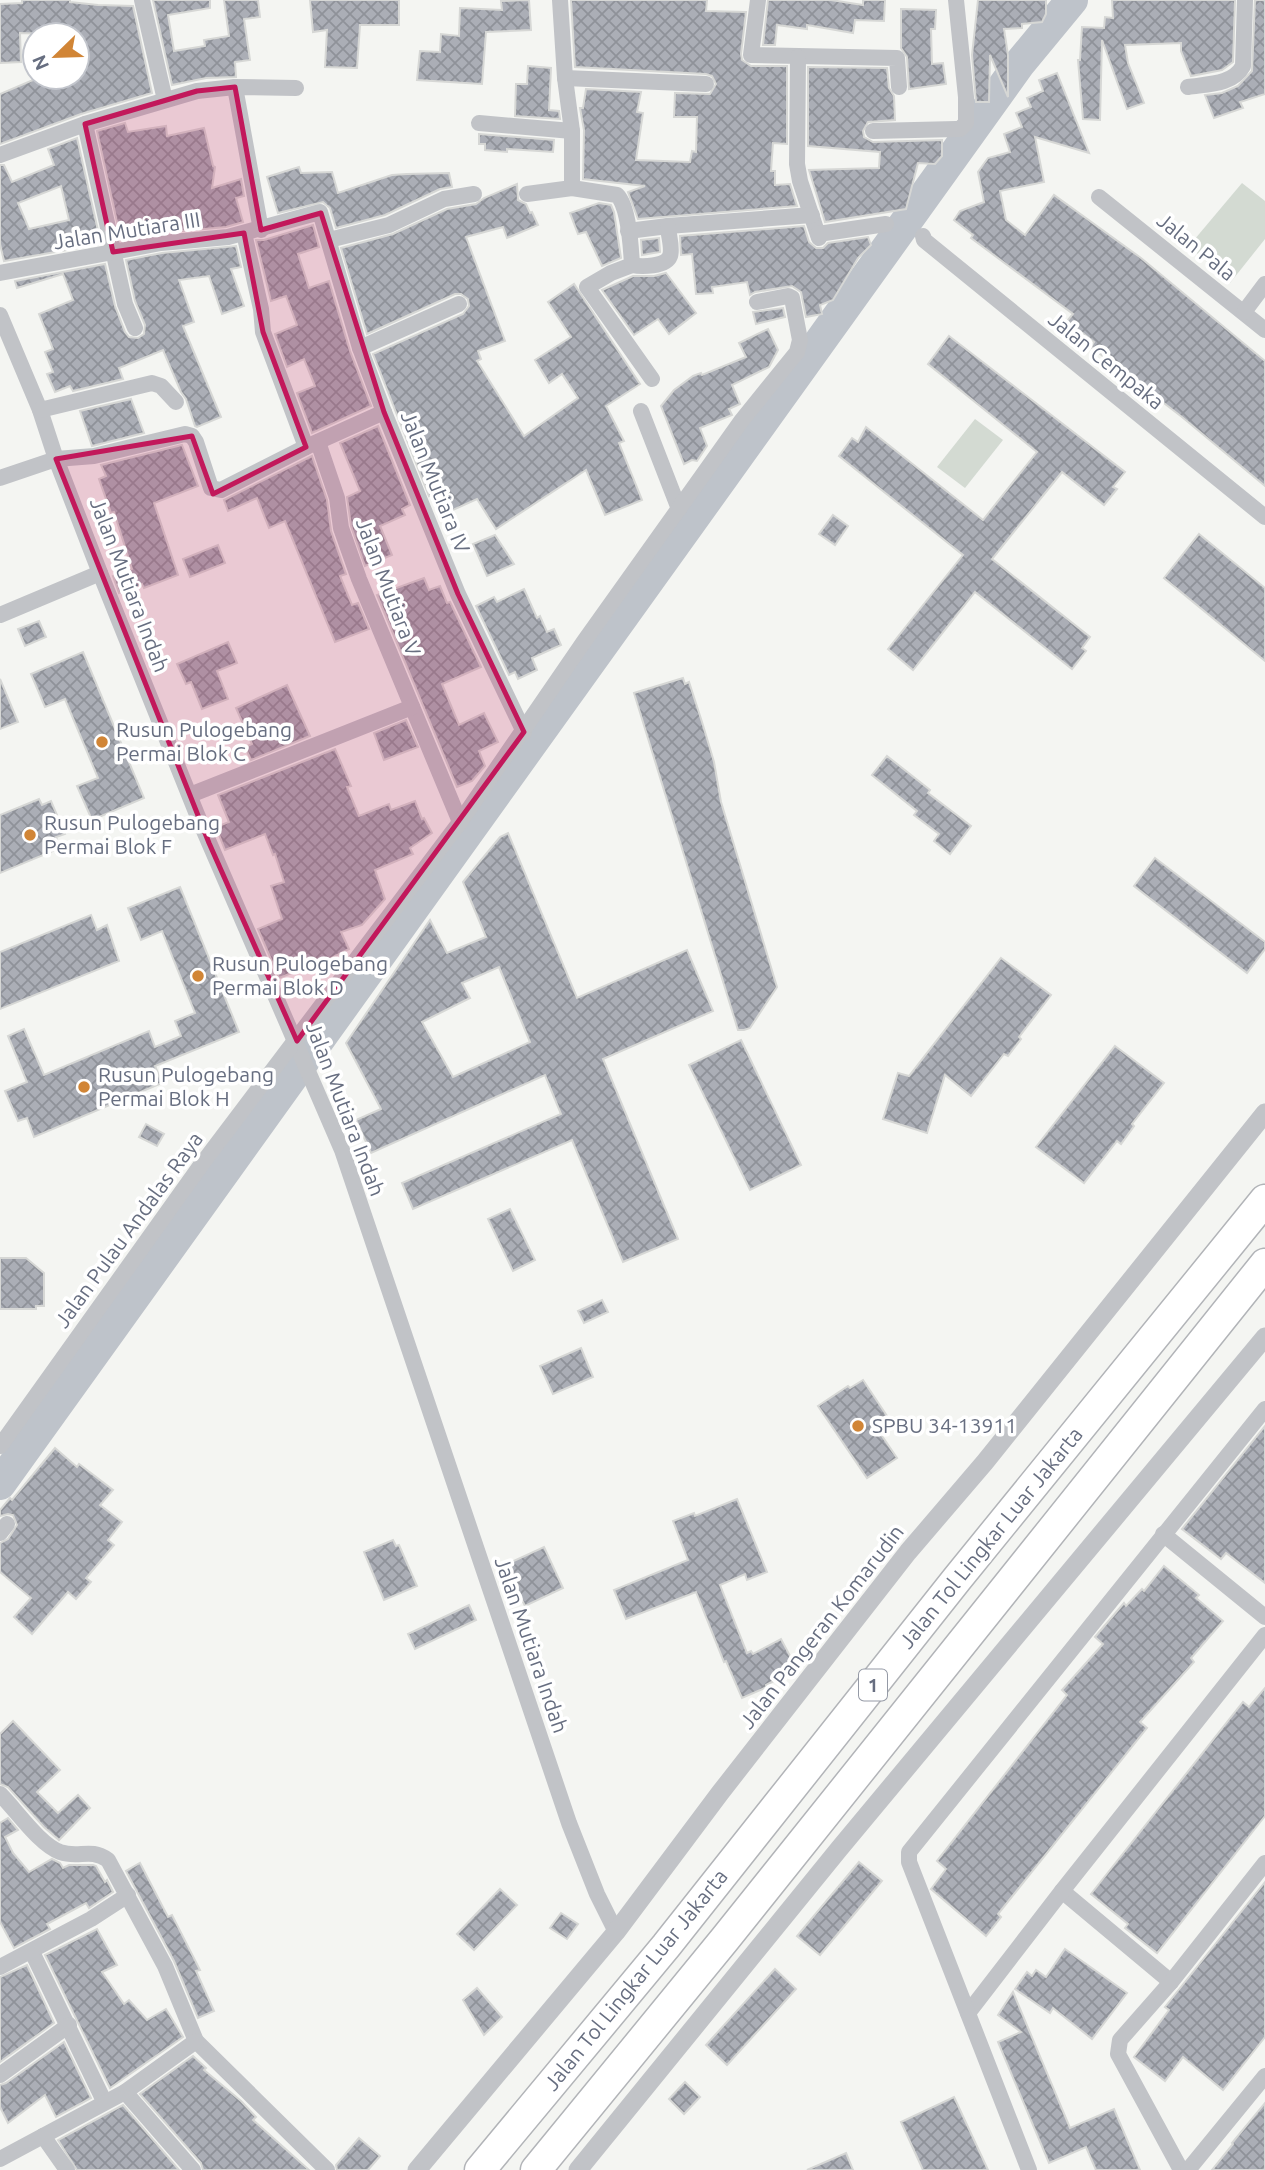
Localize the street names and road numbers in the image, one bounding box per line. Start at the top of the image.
street label: Jalan Mutiara III [52,207,202,253]
street label: Jalan Pala [1153,207,1241,285]
street label: Jalan Cempaka [1044,306,1169,414]
street label: Jalan Mutiara IV [397,407,476,557]
street label: Jalan Mutiara Indah [86,494,174,675]
street label: Jalan Mutiara V [352,514,426,659]
street label: Jalan Mutiara Indah [302,1018,390,1199]
street label: Jalan Pulau Andalas Raya [49,1127,207,1332]
street label: Jalan Tol Lingkar Luar Jakarta [894,1422,1087,1653]
street label: Jalan Pangeran Komarudin [734,1520,908,1733]
street label: Jalan Mutiara Indah [491,1553,573,1736]
road number: 1 [859,1670,887,1700]
street label: Jalan Tol Lingkar Luar Jakarta [539,1864,732,2095]

